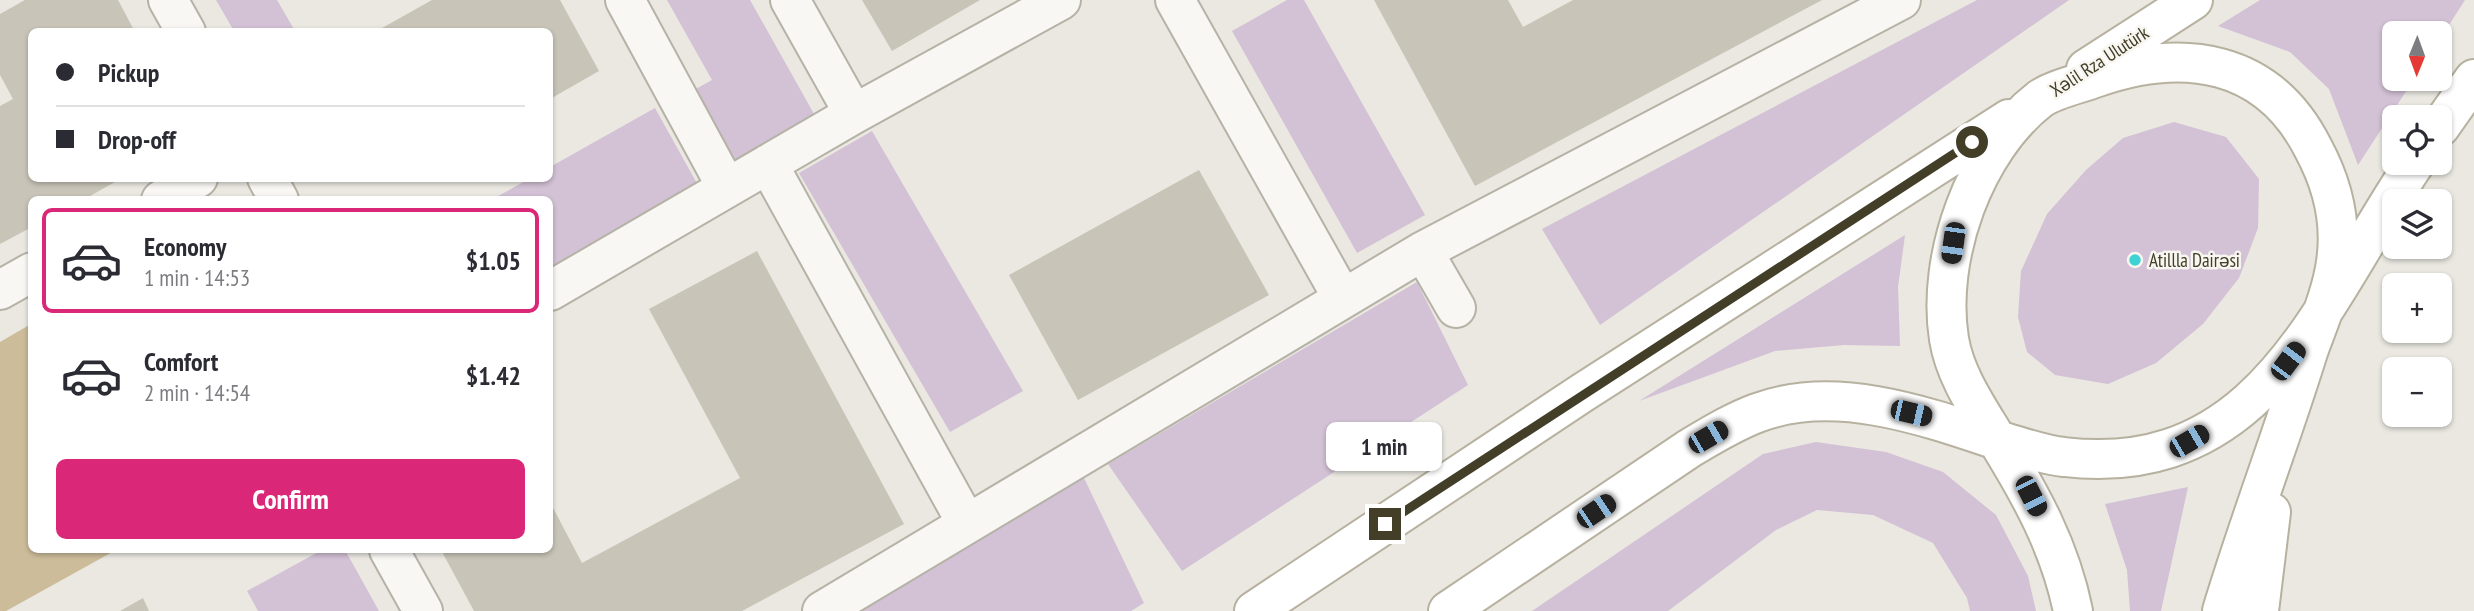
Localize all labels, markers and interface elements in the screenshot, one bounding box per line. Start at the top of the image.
street label: Xəlil Rza Ulutürk [2045,20,2153,102]
north arrow [2382,21,2452,91]
map controls [2382,21,2452,427]
text: Pickup [98,56,159,89]
button: locate [2382,105,2452,175]
text: Drop-off [98,123,176,156]
route start [1956,126,1988,158]
button: layers [2382,189,2452,259]
car [1940,221,1967,265]
icon: car [60,229,123,292]
text: Economy [144,230,226,263]
text: $1.05 [466,244,521,277]
place label: Atillla Dairəsi [2149,248,2240,272]
marker: Atillla Dairəsi [2127,252,2143,268]
text: 1 min · 14:53 [144,263,250,292]
button: + [2382,273,2452,343]
car [2267,338,2310,384]
icon: car [60,344,123,407]
text: Comfort [144,345,218,378]
button: − [2382,357,2452,427]
text: $1.42 [466,359,521,392]
text: 2 min · 14:54 [144,378,250,407]
car [1889,398,1934,428]
car [1685,417,1732,457]
car [2166,421,2213,461]
callout: 1 min [1327,422,1443,472]
text: 1 min [1361,432,1407,461]
button: Confirm [56,459,525,539]
car [2013,473,2050,519]
car [1573,491,1620,531]
route end [1369,508,1401,540]

